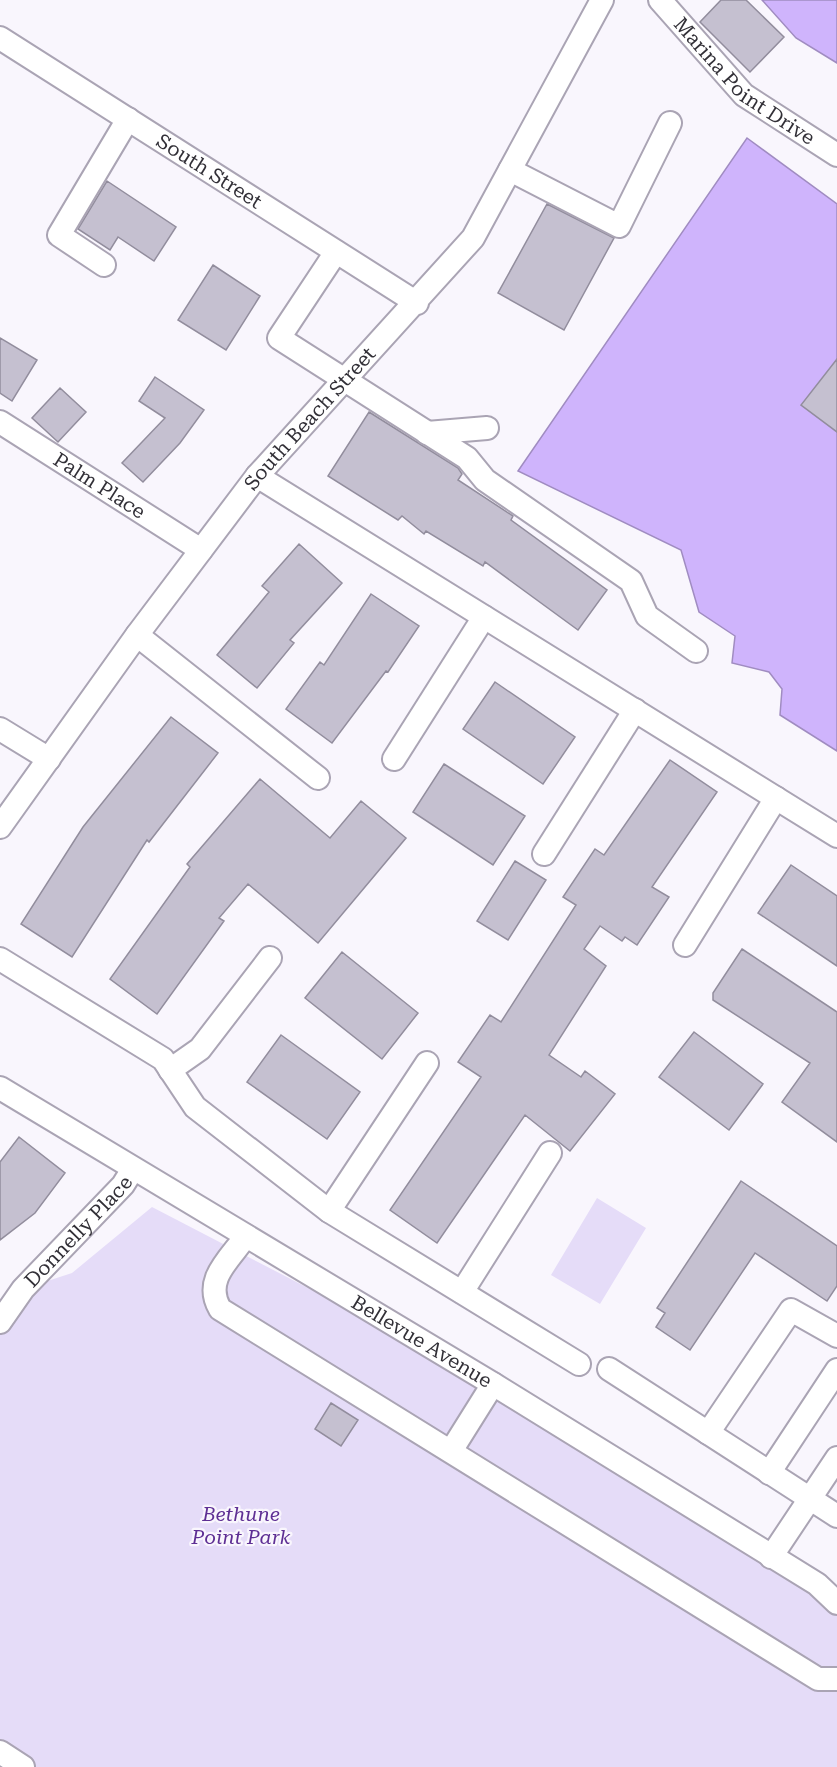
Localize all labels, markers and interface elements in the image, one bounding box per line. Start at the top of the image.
street label: Marina Point Drive [669,12,820,150]
street label: South Street [152,129,267,214]
street label: South Beach Street [239,341,381,495]
street label: Palm Place [49,447,150,524]
street label: Donnelly Place [19,1172,138,1292]
street label: Bellevue Avenue [347,1290,496,1393]
park label: Bethune Point Park [191,1502,291,1549]

